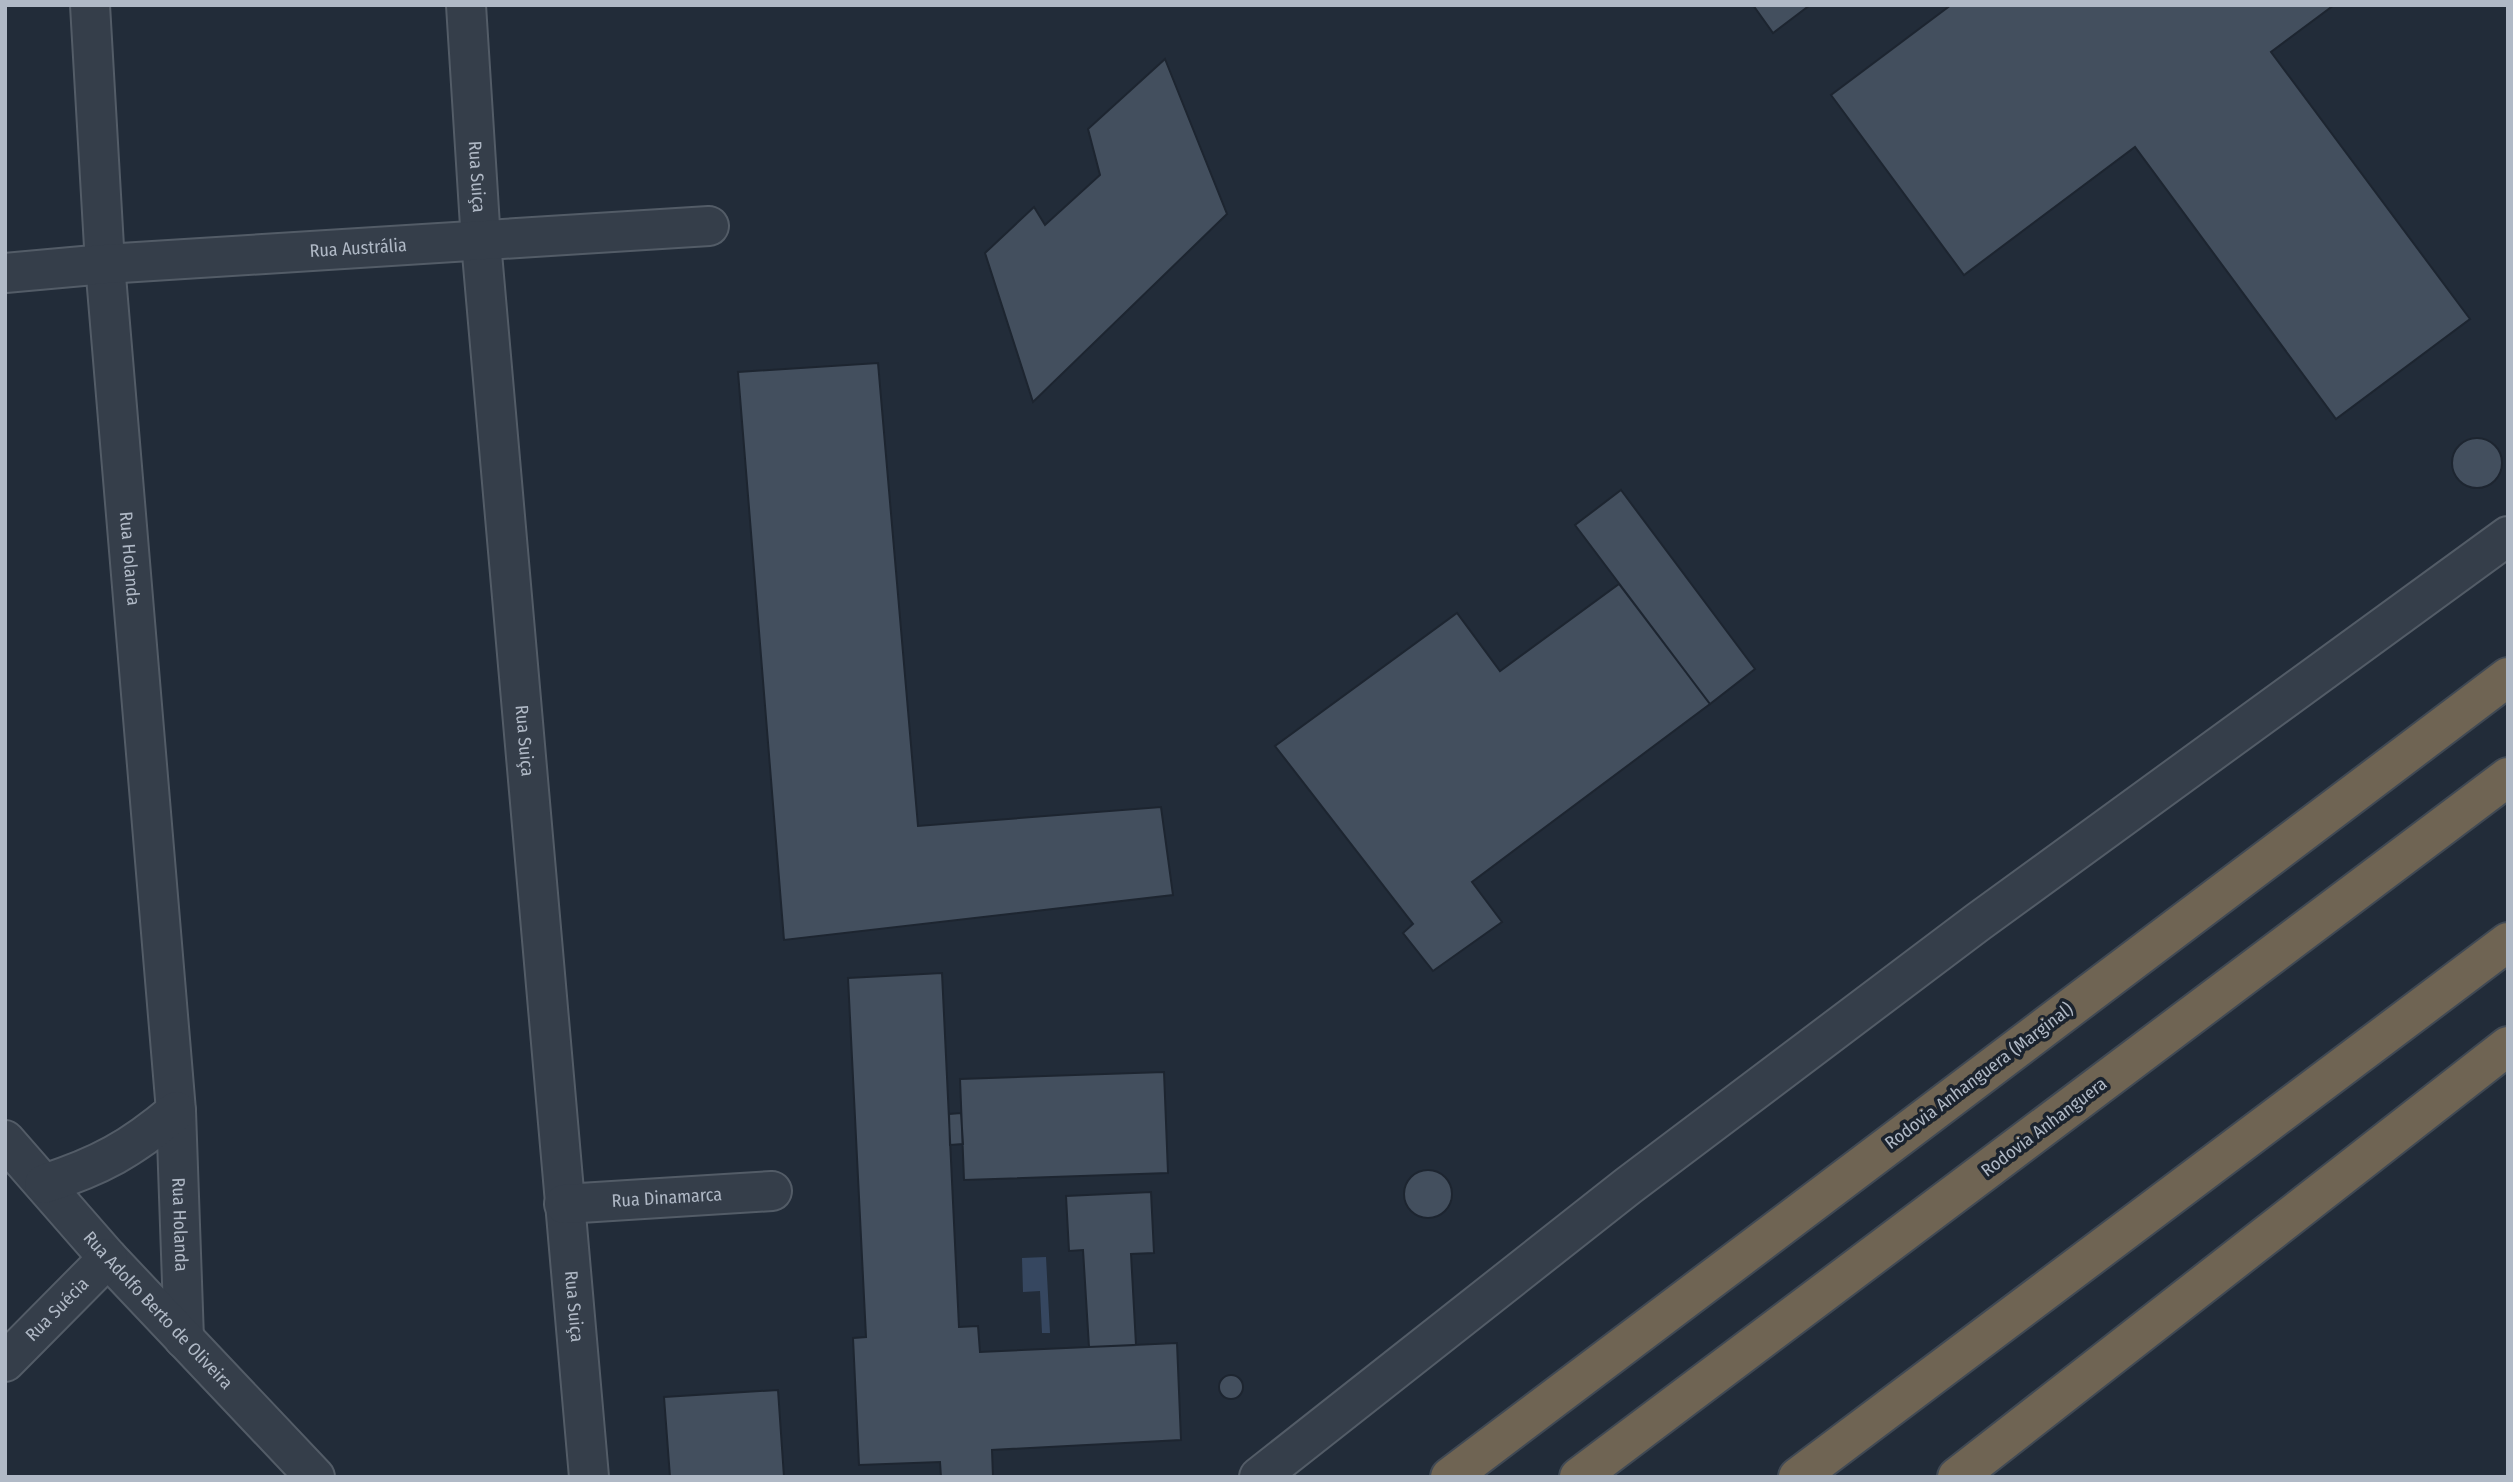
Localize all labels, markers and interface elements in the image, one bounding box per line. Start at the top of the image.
street label: Rua Suiça [464,140,490,213]
street label: Rua Austrália [309,234,408,262]
street label: Rua Holanda [115,511,145,607]
street label: Rua Suiça [511,704,539,777]
street label: Rodovia Anhanguera (Marginal) [1881,998,2077,1154]
street label: Rodovia Anhanguera [1977,1073,2111,1181]
street label: Rua Holanda [167,1177,193,1272]
street label: Rua Dinamarca [611,1183,723,1212]
street label: Rua Adolfo Berto de Oliveira [79,1227,237,1394]
street label: Rua Suiça [560,1270,588,1343]
street label: Rua Suécia [21,1273,93,1346]

